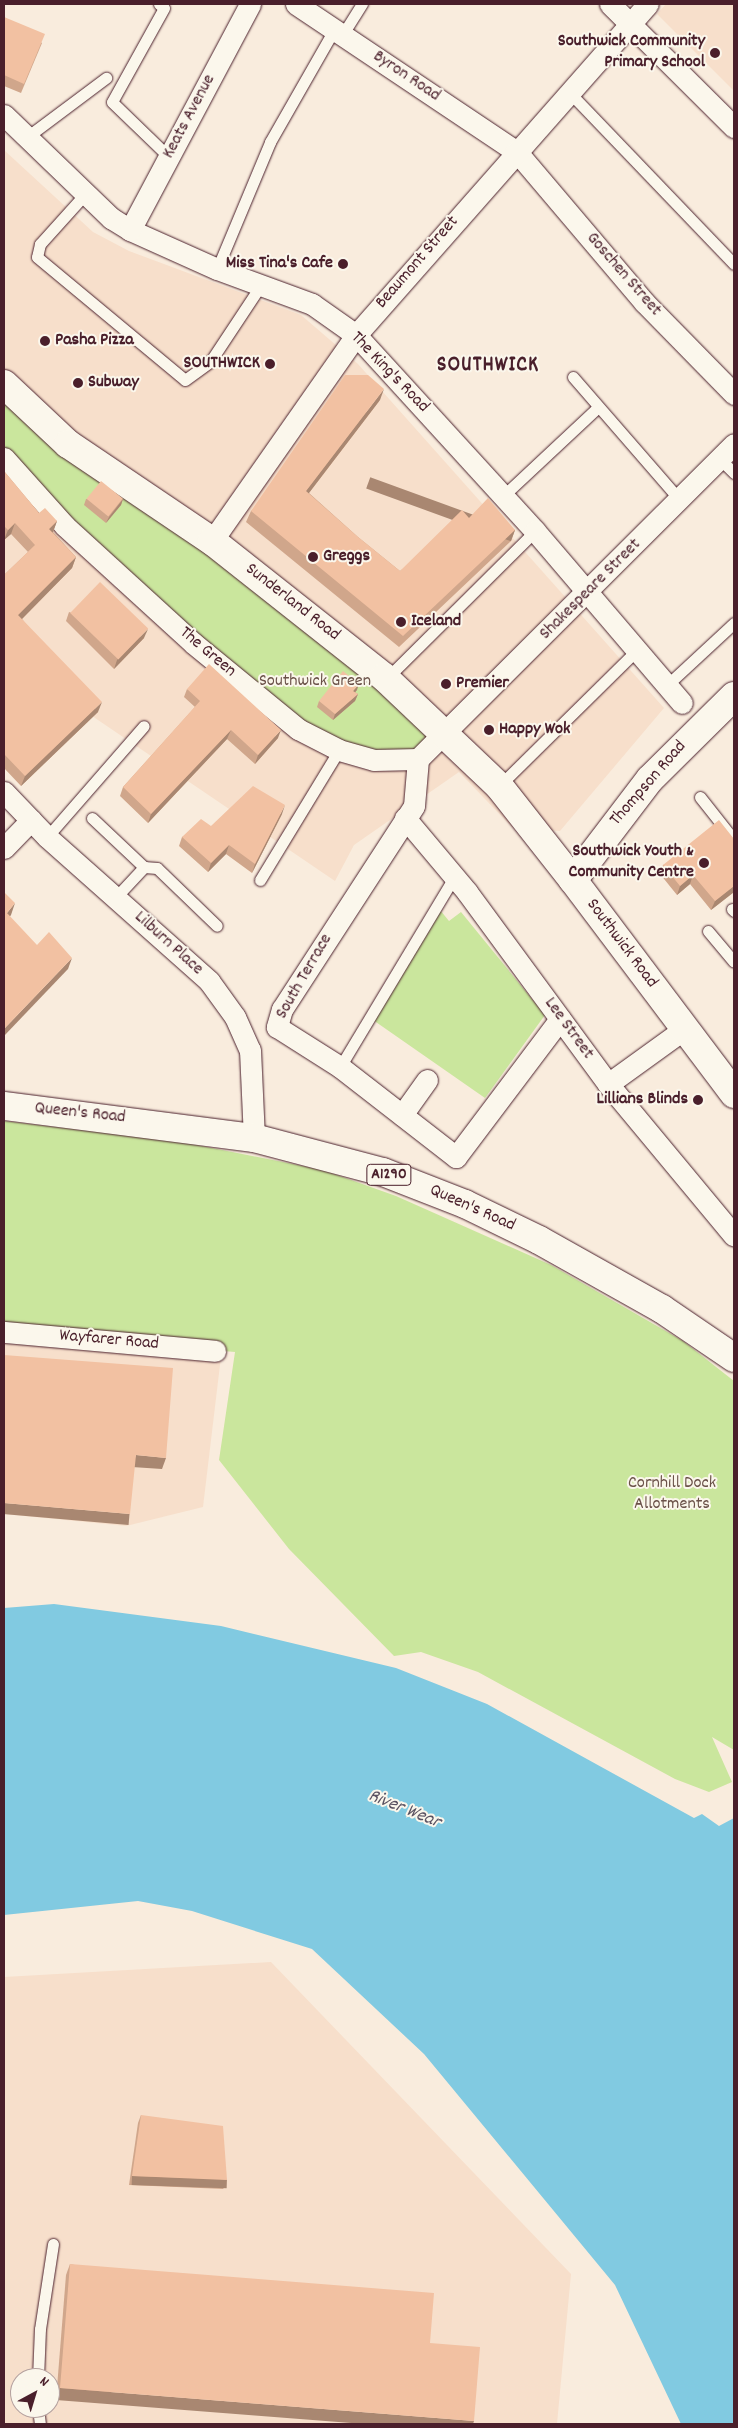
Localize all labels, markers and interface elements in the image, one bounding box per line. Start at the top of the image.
place label: Southwick Community Primary School [558,32,705,74]
street label: Byron Road [368,47,444,107]
marker: Southwick Community Primary School [709,47,721,59]
street label: Keats Avenue [159,71,221,163]
street label: Beaumont Street [372,212,464,314]
street label: Goschen Street [581,229,665,321]
place label: Miss Tina's Cafe [226,253,333,275]
marker: Miss Tina's Cafe [337,258,349,270]
street label: The King's Road [345,328,433,418]
place label: Pasha Pizza [55,330,134,352]
marker: Pasha Pizza [39,335,51,347]
place label: SOUTHWICK [184,353,260,375]
district label: SOUTHWICK [436,353,540,379]
marker: SOUTHWICK [264,358,276,370]
place label: Subway [88,372,139,394]
marker: Subway [72,377,84,389]
street label: Shakespeare Street [536,535,646,645]
place label: Greggs [323,546,370,568]
marker: Greggs [307,551,319,563]
street label: Sunderland Road [240,559,344,647]
place label: Iceland [411,611,461,633]
marker: Iceland [395,616,407,628]
street label: The Green [174,623,240,683]
park label: Southwick Green [259,671,371,693]
place label: Premier [456,673,509,695]
marker: Premier [440,678,452,690]
place label: Happy Wok [499,719,570,741]
marker: Happy Wok [483,724,495,736]
street label: Thompson Road [606,737,692,831]
place label: Southwick Youth & Community Centre [569,842,694,884]
marker: Southwick Youth & Community Centre [698,857,710,869]
street label: Southwick Road [581,895,661,993]
street label: Lilburn Place [129,907,207,981]
street label: South Terrace [272,931,338,1023]
street label: Lee Street [538,994,598,1064]
place label: Lillians Blinds [597,1089,688,1111]
marker: Lillians Blinds [692,1094,704,1106]
street label: Queen's Road [33,1098,127,1130]
road number: A1290 [365,1162,413,1188]
street label: Queen's Road [426,1181,518,1237]
street label: Wayfarer Road [58,1326,160,1356]
park label: Cornhill Dock Allotments [628,1474,716,1516]
water label: River Wear [365,1785,443,1835]
north arrow [10,2368,60,2418]
text: N [35,2372,53,2392]

